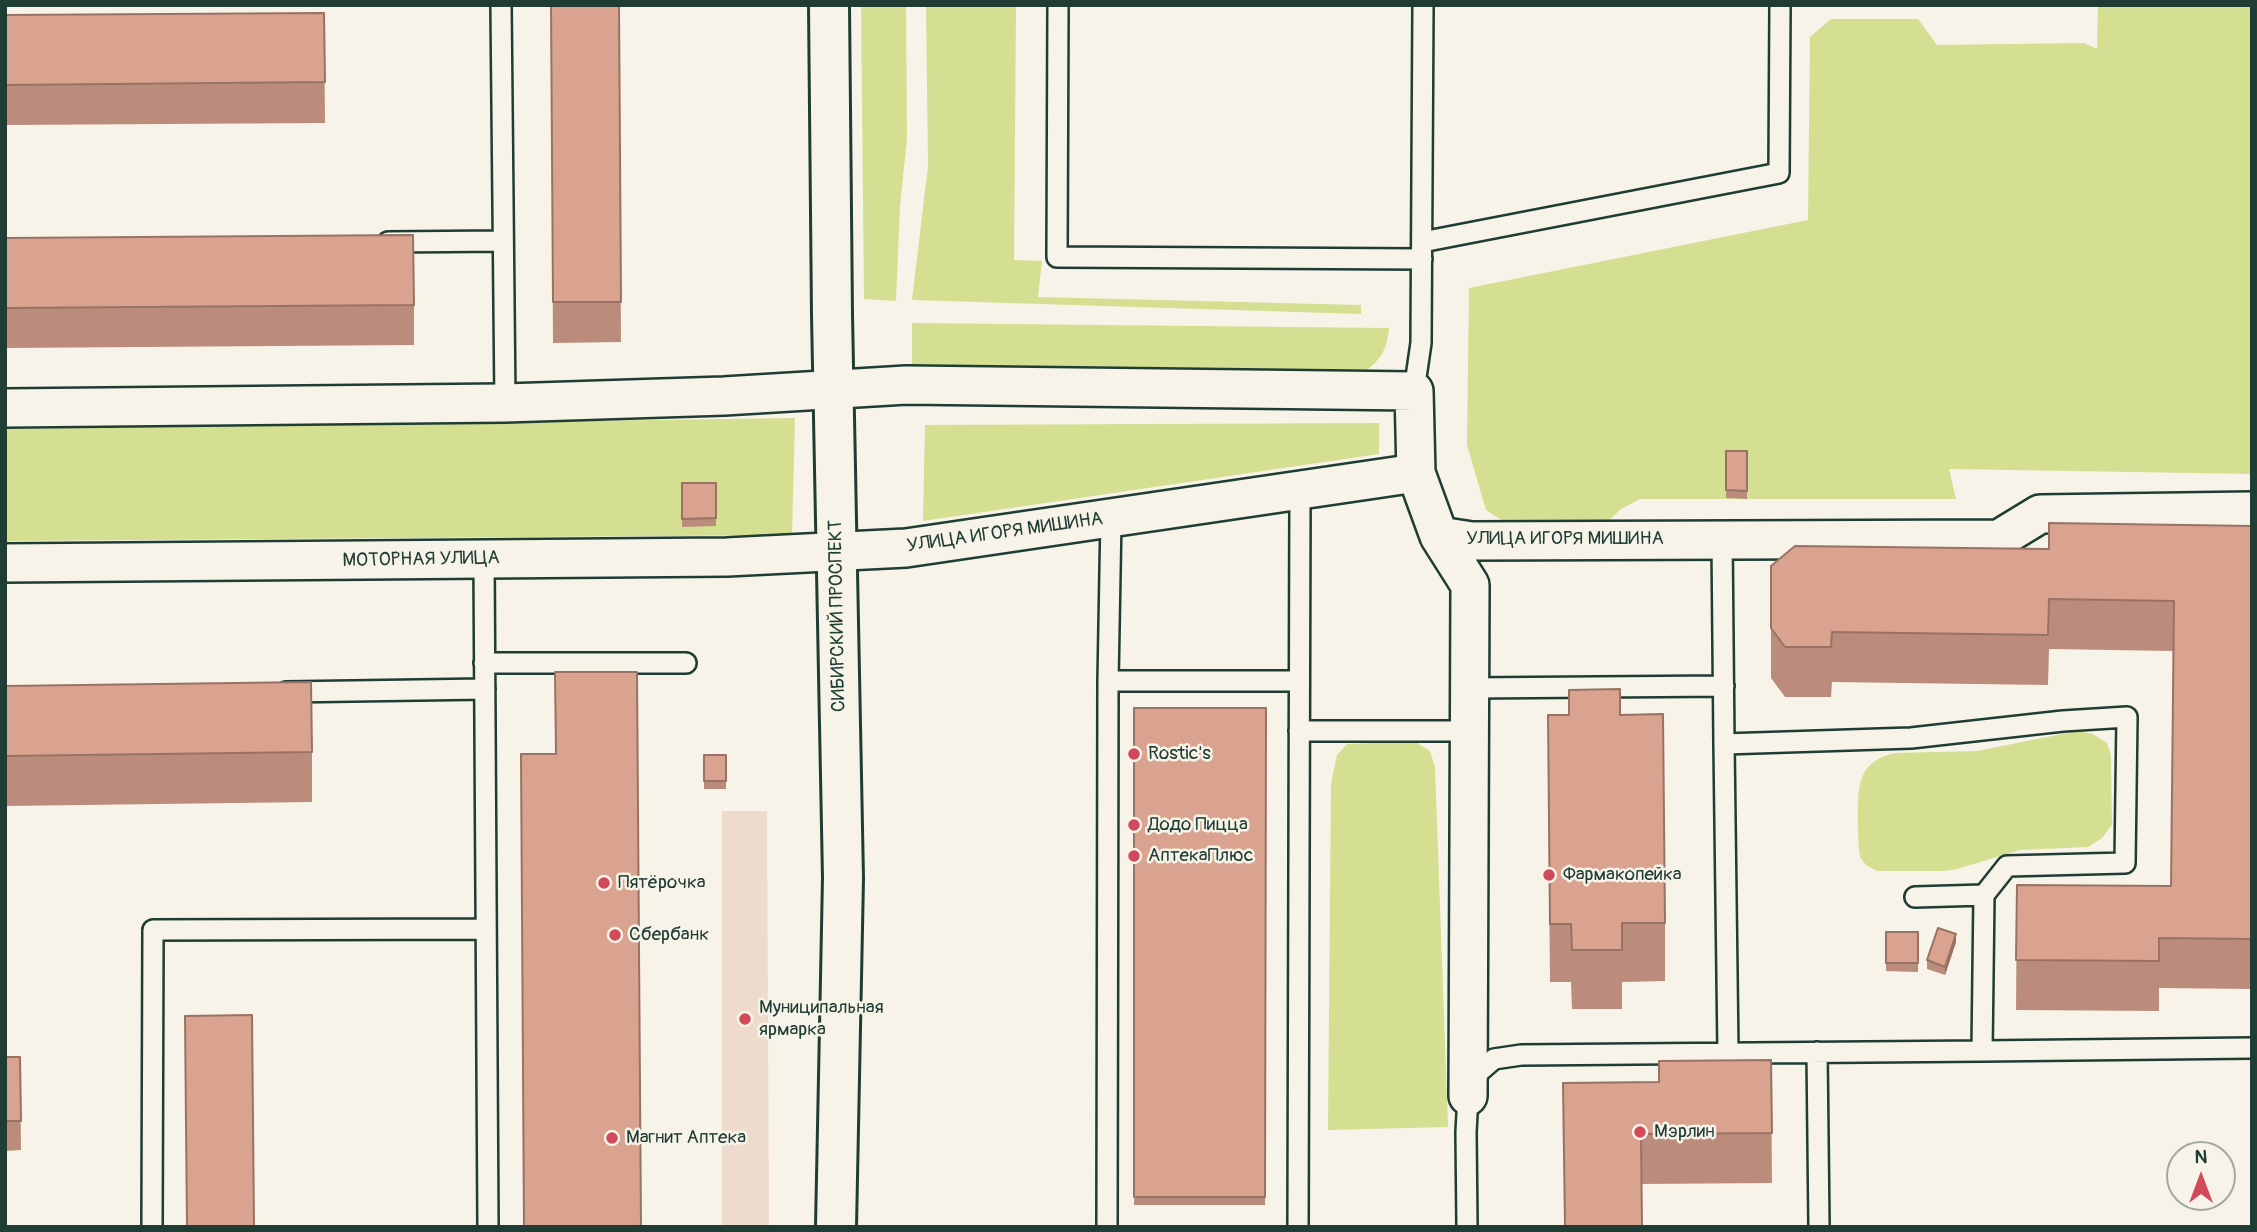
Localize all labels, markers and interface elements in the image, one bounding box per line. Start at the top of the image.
street label: УЛИЦА ИГОРЯ МИШИНА [906,508,1104,558]
street label: СИБИРСКИЙ ПРОСПЕКТ [825,520,851,712]
street label: УЛИЦА ИГОРЯ МИШИНА [1466,528,1664,550]
street label: МОТОРНАЯ УЛИЦА [342,547,500,573]
place label: Rostic's [1148,743,1211,765]
marker: Rostic's [1126,746,1142,762]
place label: Додо Пицца [1148,814,1248,836]
marker: Додо Пицца [1126,817,1142,833]
place label: АптекаПлюс [1148,845,1253,867]
marker: АптекаПлюс [1126,848,1142,864]
place label: Фармакопейка [1563,864,1682,886]
marker: Фармакопейка [1541,867,1557,883]
place label: Пятёрочка [618,872,706,894]
marker: Пятёрочка [596,875,612,891]
place label: Сбербанк [629,924,709,946]
marker: Сбербанк [607,927,623,943]
place label: Муниципальная ярмарка [759,997,884,1041]
marker: Муниципальная ярмарка [737,1011,753,1027]
place label: Мэрлин [1654,1121,1715,1143]
marker: Мэрлин [1632,1124,1648,1140]
place label: Магнит Аптека [626,1127,746,1149]
marker: Магнит Аптека [604,1130,620,1146]
north arrow [2166,1141,2236,1211]
text: N [2195,1145,2207,1169]

